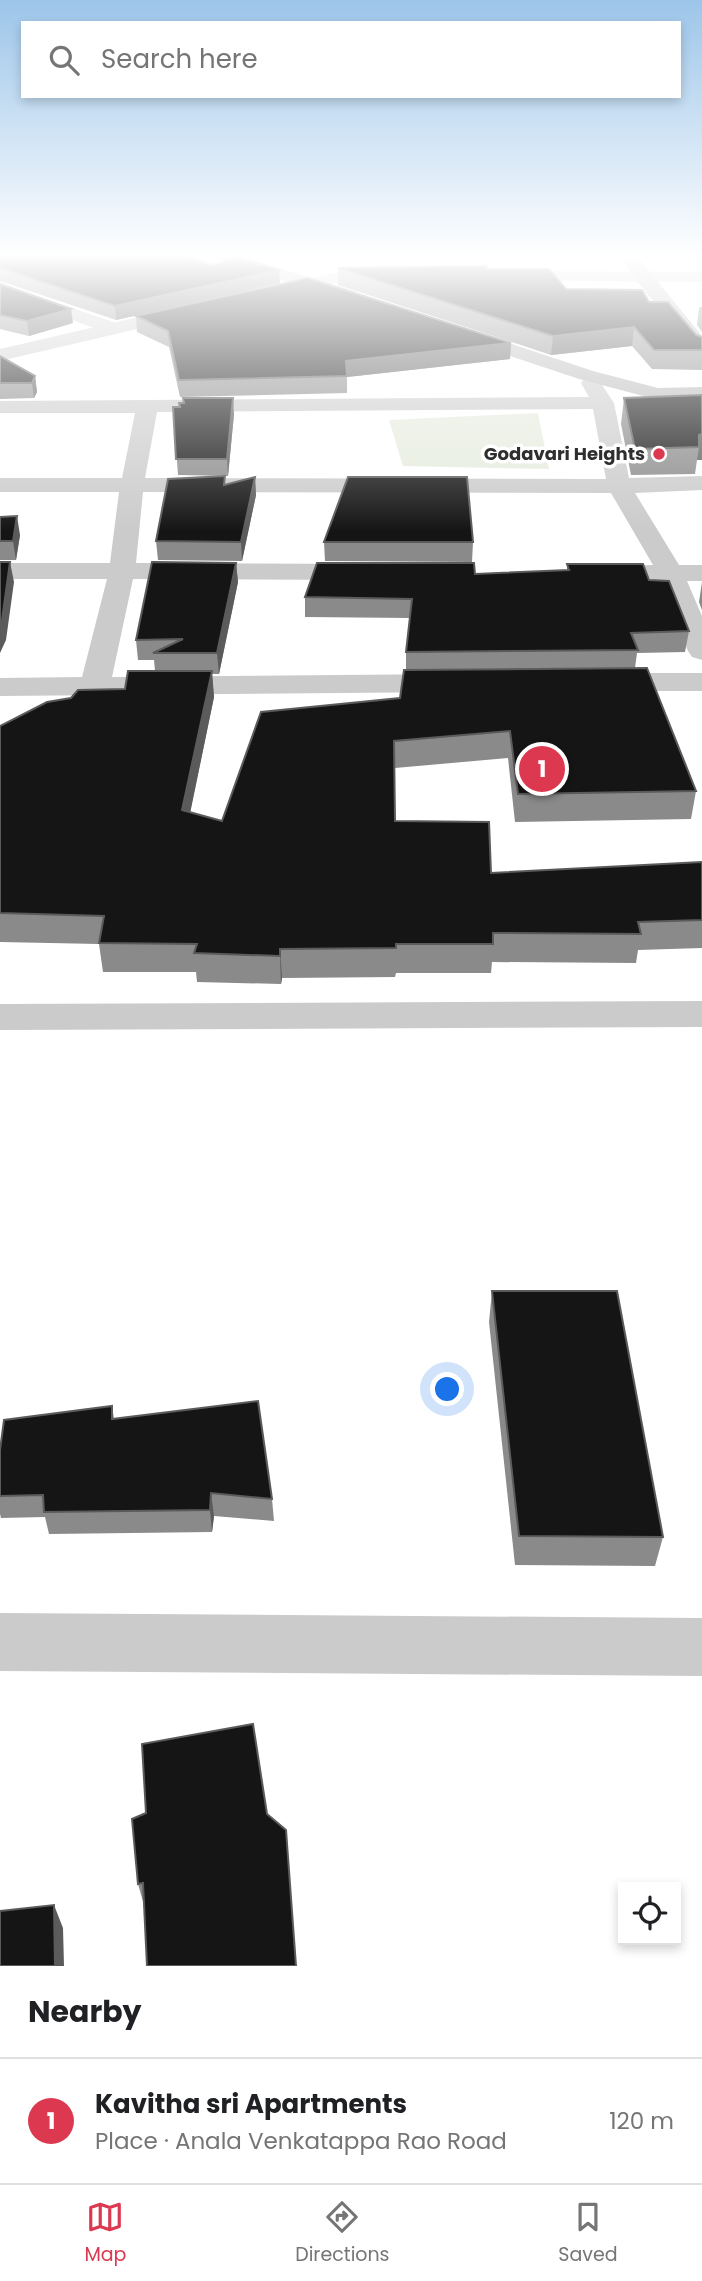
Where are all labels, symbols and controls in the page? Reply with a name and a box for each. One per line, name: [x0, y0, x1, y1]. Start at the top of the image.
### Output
search box: [21, 21, 681, 98]
icon: search: [45, 41, 83, 79]
text: Search here: [101, 41, 258, 77]
place label: Godavari Heights: [484, 441, 645, 466]
marker: Godavari Heights: [651, 446, 667, 462]
pin: 1: [519, 743, 565, 795]
your location: [430, 1372, 464, 1406]
map controls: [618, 1882, 681, 1945]
button: locate: [618, 1882, 681, 1945]
text: Nearby: [28, 1990, 142, 2033]
text: Kavitha sri Apartments: [95, 2086, 407, 2122]
text: 1: [47, 2105, 55, 2137]
text: 120 m: [609, 2105, 674, 2137]
text: Place · Anala Venkatappa Rao Road: [95, 2125, 507, 2157]
tab: Map: [84, 2198, 126, 2269]
tab: Directions: [295, 2198, 390, 2269]
tab: Saved: [558, 2198, 618, 2269]

